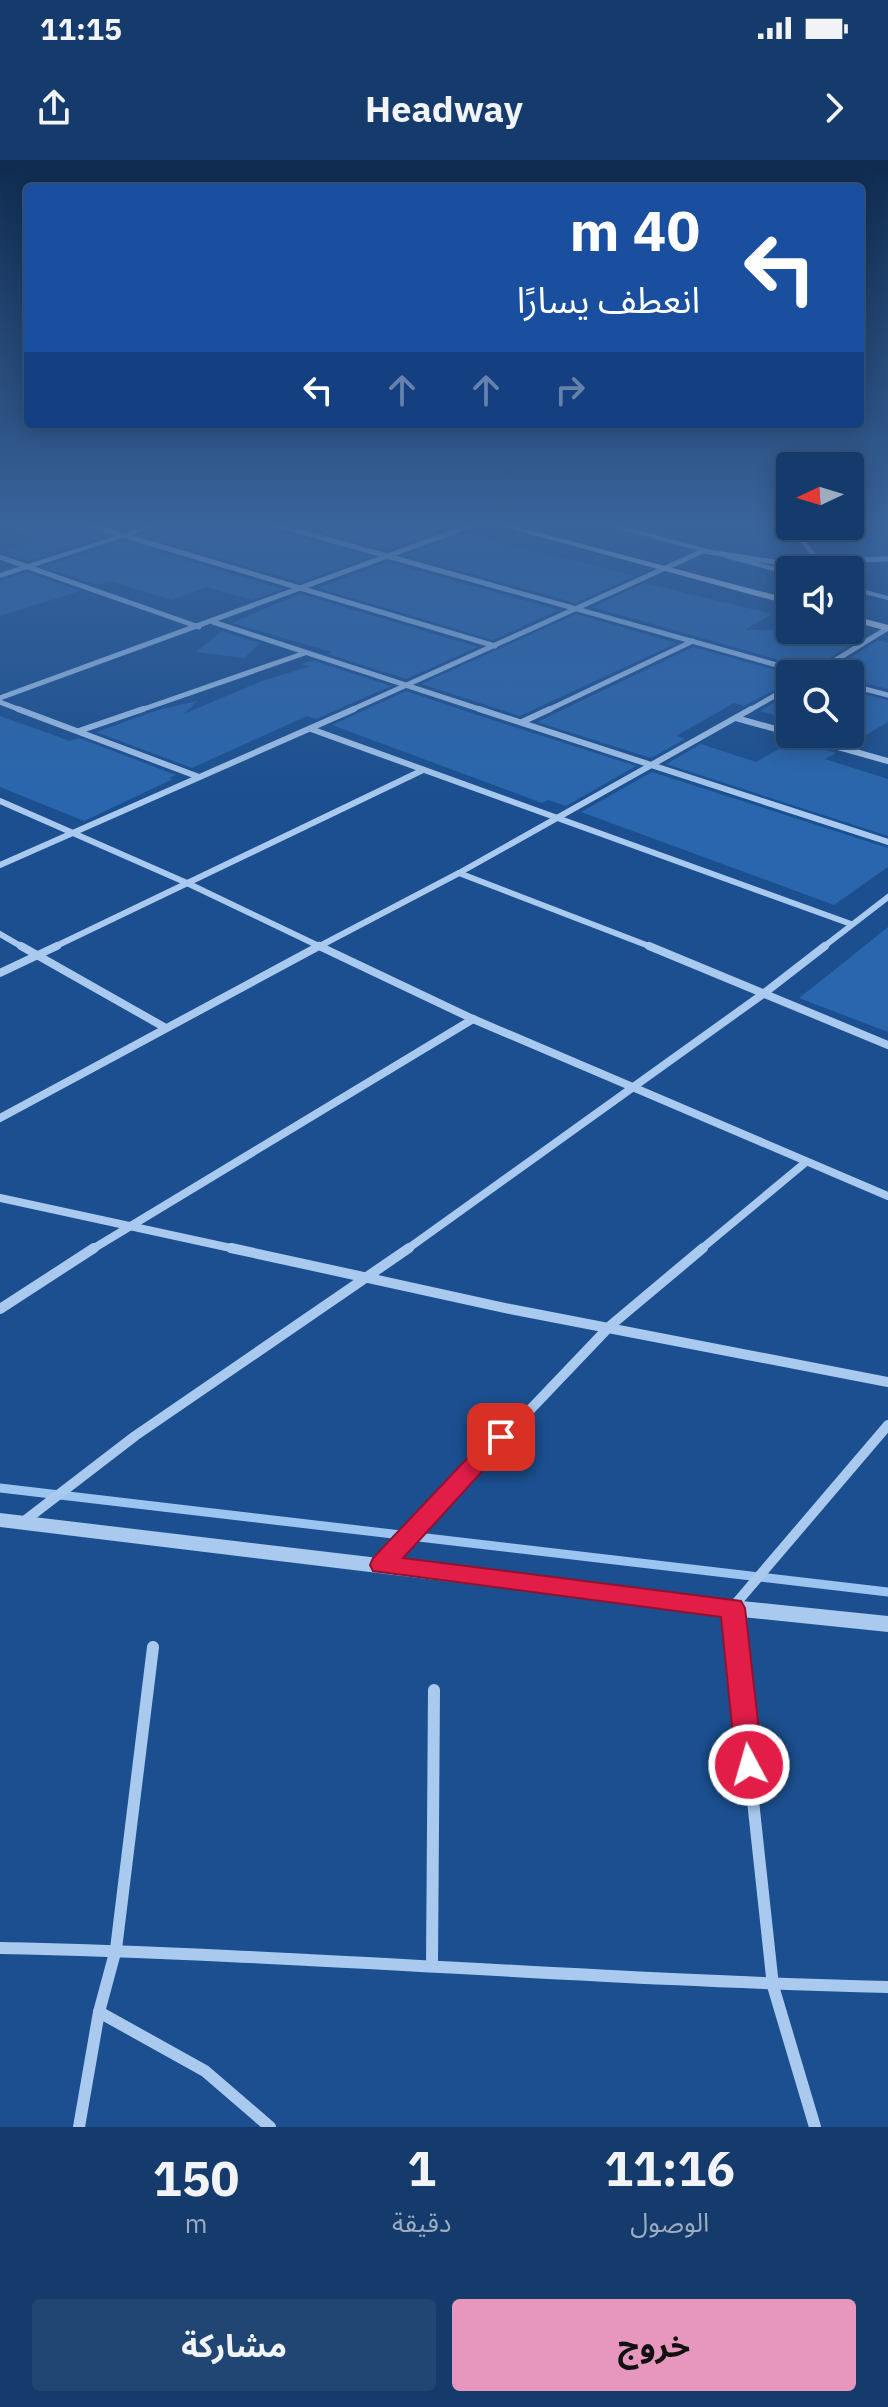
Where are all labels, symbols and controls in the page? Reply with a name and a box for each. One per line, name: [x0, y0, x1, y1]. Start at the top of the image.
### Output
text: 11:15: [40, 9, 122, 48]
text: Headway: [365, 85, 523, 132]
icon: share: [32, 86, 76, 130]
icon: forward: [812, 86, 856, 130]
text: 40 m: [570, 194, 700, 266]
icon: left: [728, 216, 832, 320]
text: انعطف يسارًا: [517, 276, 700, 323]
icon: left: [296, 368, 340, 412]
icon: ahead: [380, 368, 424, 412]
icon: ahead: [464, 368, 508, 412]
icon: right: [548, 368, 592, 412]
north arrow: [776, 452, 864, 540]
map controls: [776, 452, 864, 748]
button: sound: [776, 556, 864, 644]
button: search: [776, 660, 864, 748]
pin: [467, 1403, 535, 1471]
icon: arrive: [479, 1415, 523, 1459]
position arrow: [707, 1723, 791, 1807]
text: 1: [407, 2137, 436, 2199]
text: 11:16: [604, 2137, 735, 2199]
text: 150: [153, 2147, 239, 2209]
text: دقيقة: [392, 2205, 451, 2239]
text: الوصول: [630, 2205, 709, 2239]
text: m: [185, 2206, 207, 2240]
button: مشاركة: [32, 2299, 436, 2391]
button: خروج: [452, 2299, 856, 2391]

